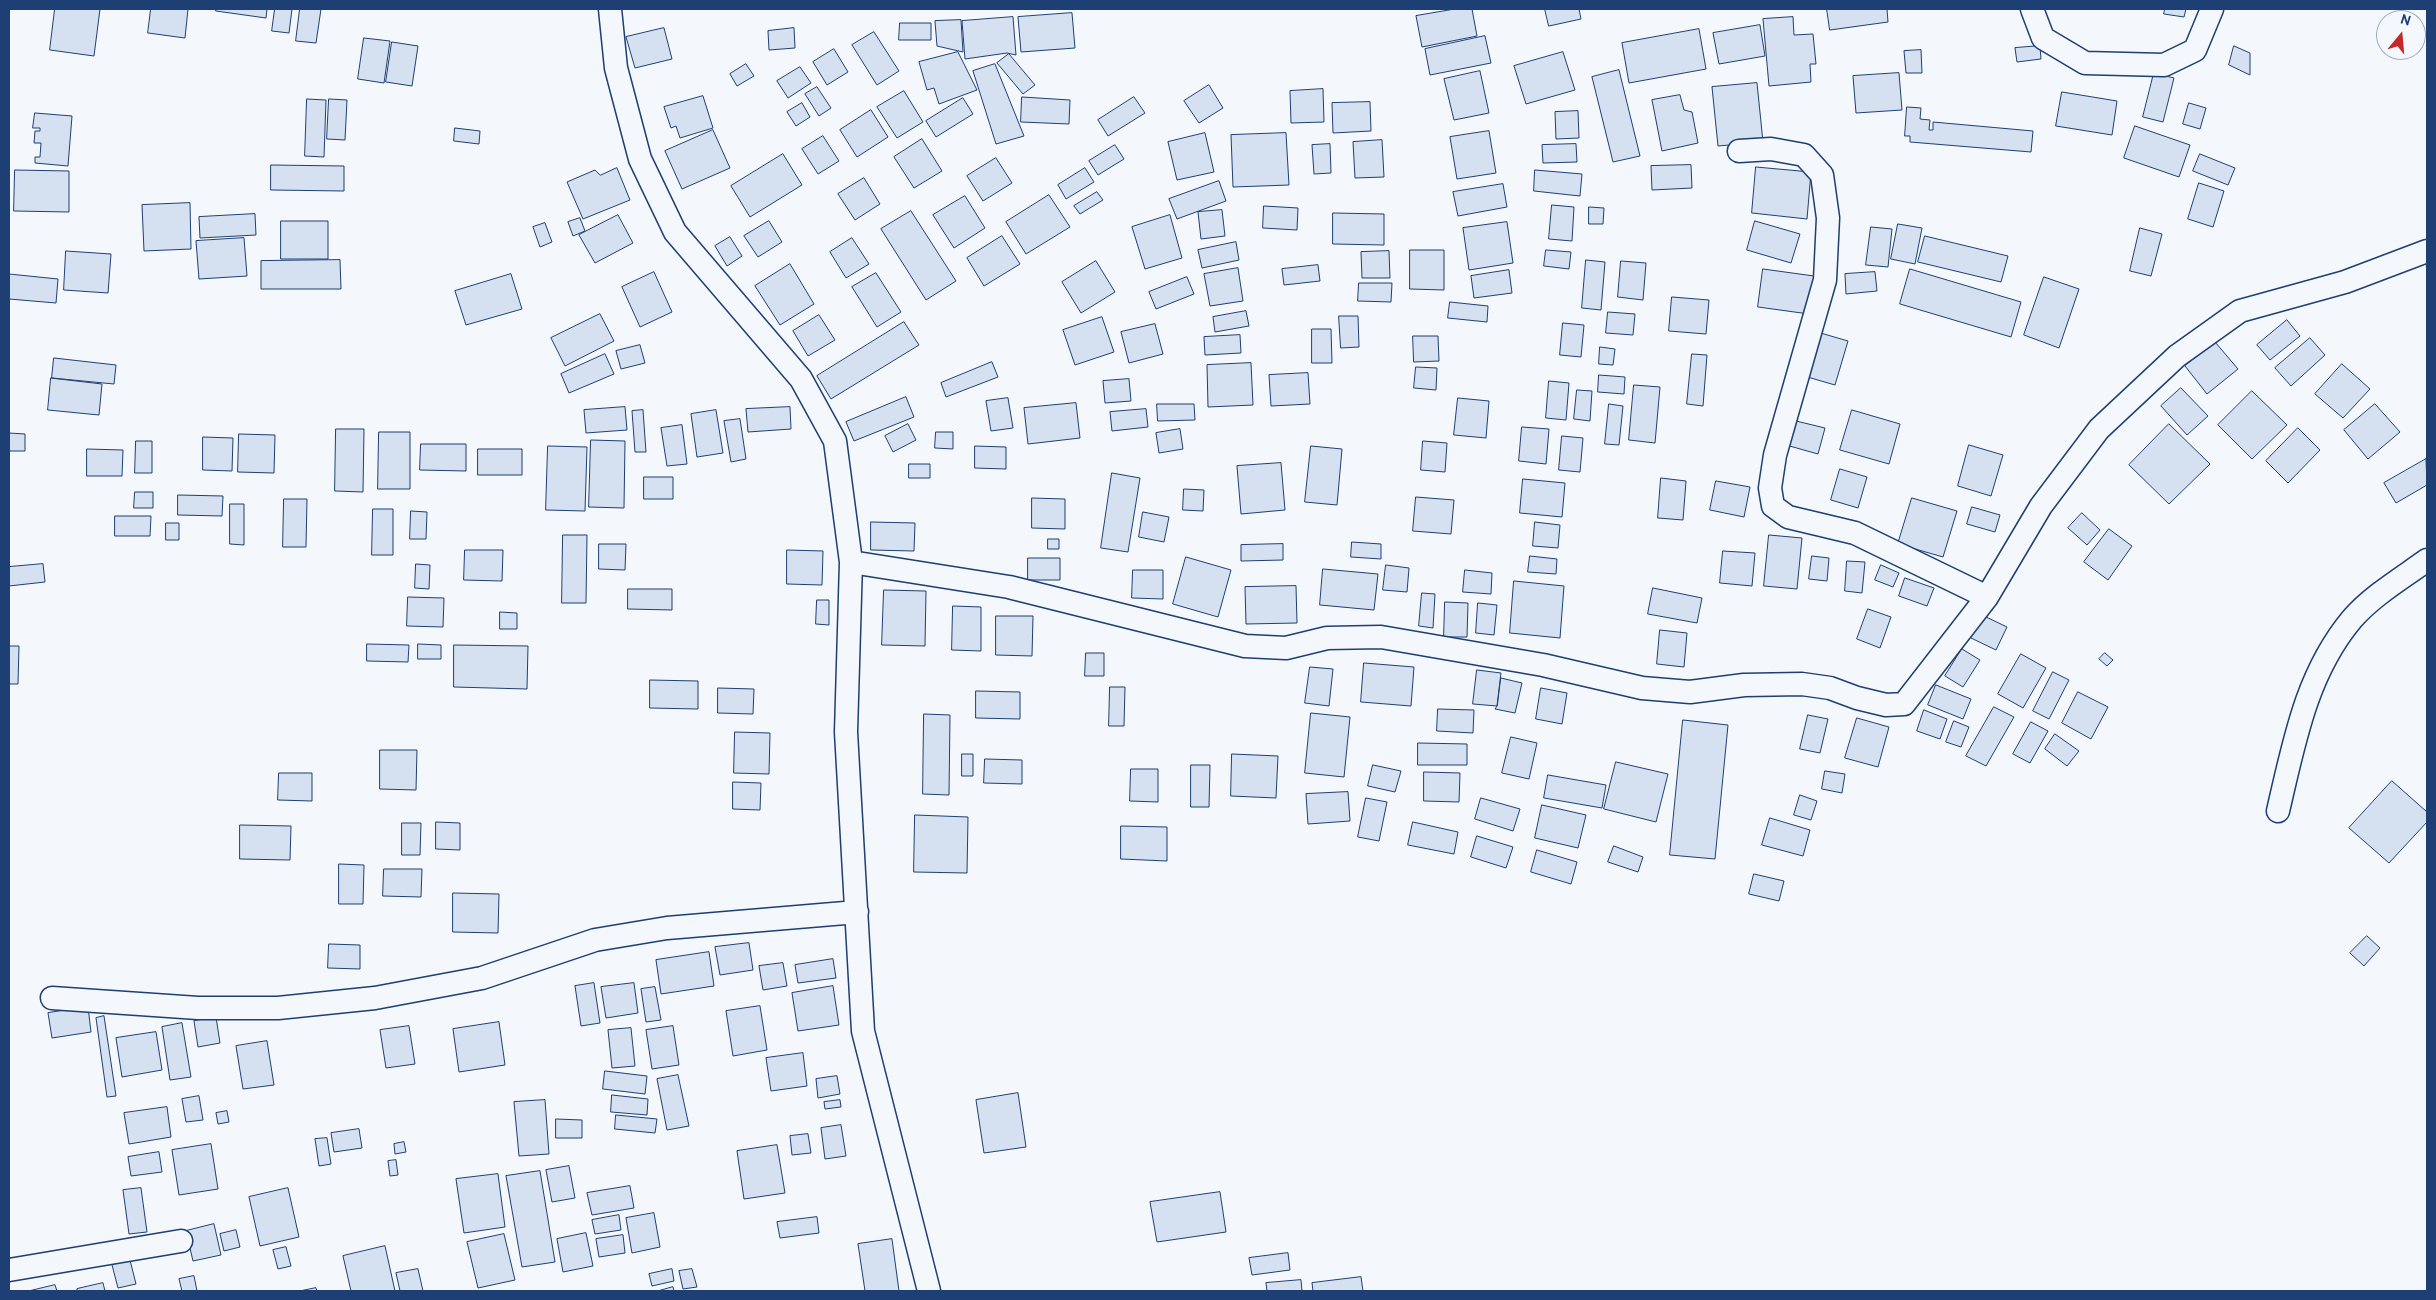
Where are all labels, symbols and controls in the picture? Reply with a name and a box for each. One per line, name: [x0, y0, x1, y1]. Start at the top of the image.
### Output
north arrow: [2376, 10, 2426, 60]
text: N: [2398, 12, 2413, 31]

